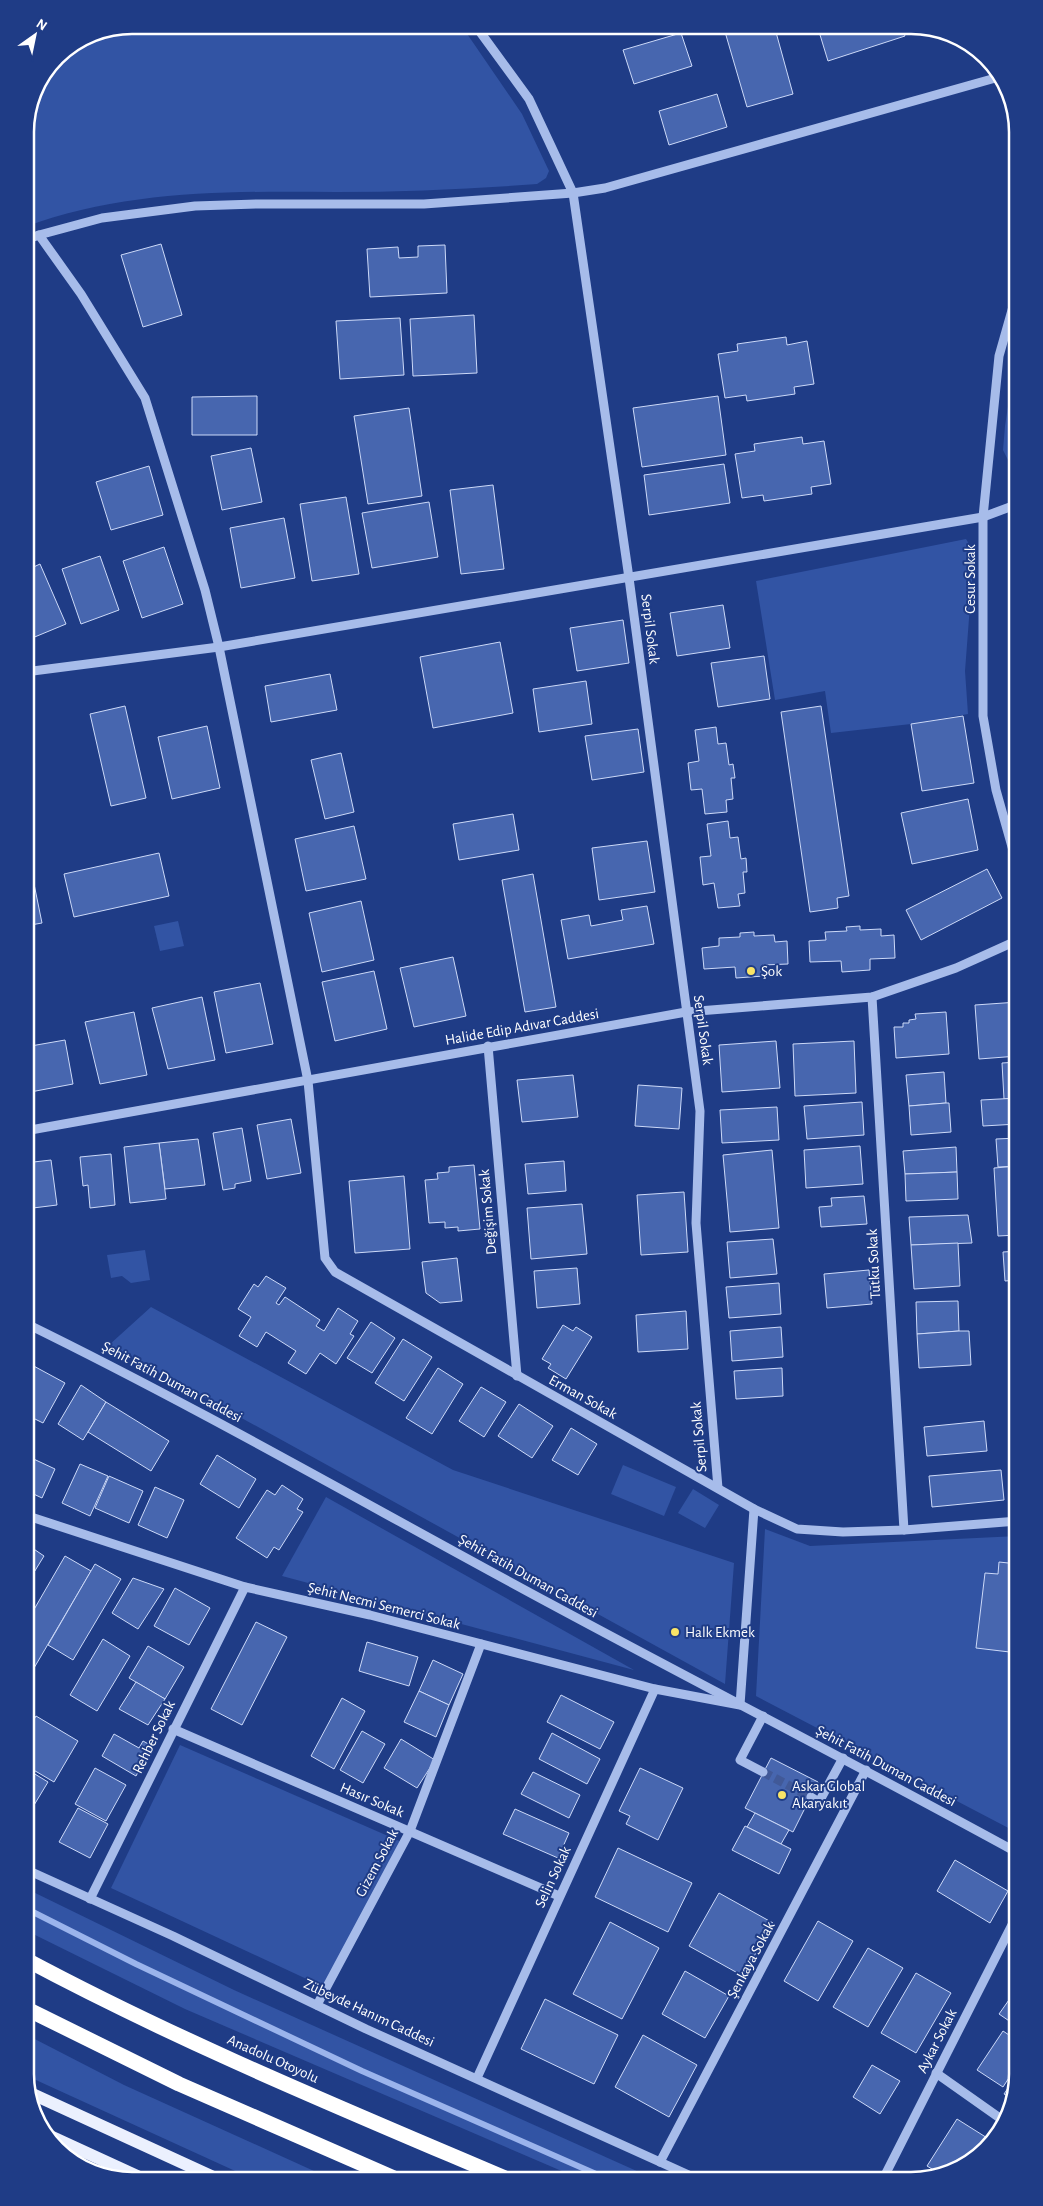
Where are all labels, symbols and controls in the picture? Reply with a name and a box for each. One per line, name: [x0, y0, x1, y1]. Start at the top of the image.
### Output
north arrow: [10, 10, 60, 60]
text: N: [34, 16, 49, 33]
street label: Cesur Sokak: [963, 544, 978, 614]
street label: Serpil Sokak: [638, 593, 662, 665]
place label: Şok: [761, 964, 782, 979]
marker: Şok: [745, 965, 757, 977]
street label: Serpil Sokak: [691, 994, 715, 1066]
street label: Halide Edip Adıvar Caddesi: [444, 1006, 600, 1048]
street label: Değişim Sokak: [477, 1169, 499, 1255]
street label: Tutku Sokak: [865, 1228, 883, 1299]
street label: Şehit Fatih Duman Caddesi: [99, 1339, 245, 1425]
street label: Erman Sokak: [546, 1372, 620, 1422]
street label: Serpil Sokak: [688, 1401, 710, 1473]
street label: Şehit Fatih Duman Caddesi: [456, 1531, 600, 1621]
street label: Şehit Necmi Semerci Sokak: [306, 1580, 462, 1632]
place label: Halk Ekmek: [685, 1625, 755, 1640]
marker: Halk Ekmek: [669, 1626, 681, 1638]
street label: Rehber Sokak: [130, 1698, 178, 1776]
street label: Şehit Fatih Duman Caddesi: [813, 1723, 959, 1809]
place label: Askar Global Akaryakıt: [792, 1779, 865, 1811]
street label: Hasır Sokak: [338, 1780, 406, 1820]
marker: Askar Global Akaryakıt: [776, 1789, 788, 1801]
street label: Gizem Sokak: [353, 1826, 401, 1899]
street label: Selin Sokak: [532, 1844, 574, 1910]
street label: Şenkaya Sokak: [724, 1919, 778, 2001]
street label: Zübeyde Hanım Caddesi: [301, 1976, 437, 2050]
street label: Aykar Sokak: [914, 2006, 960, 2076]
street label: Anadolu Otoyolu: [225, 2032, 321, 2086]

